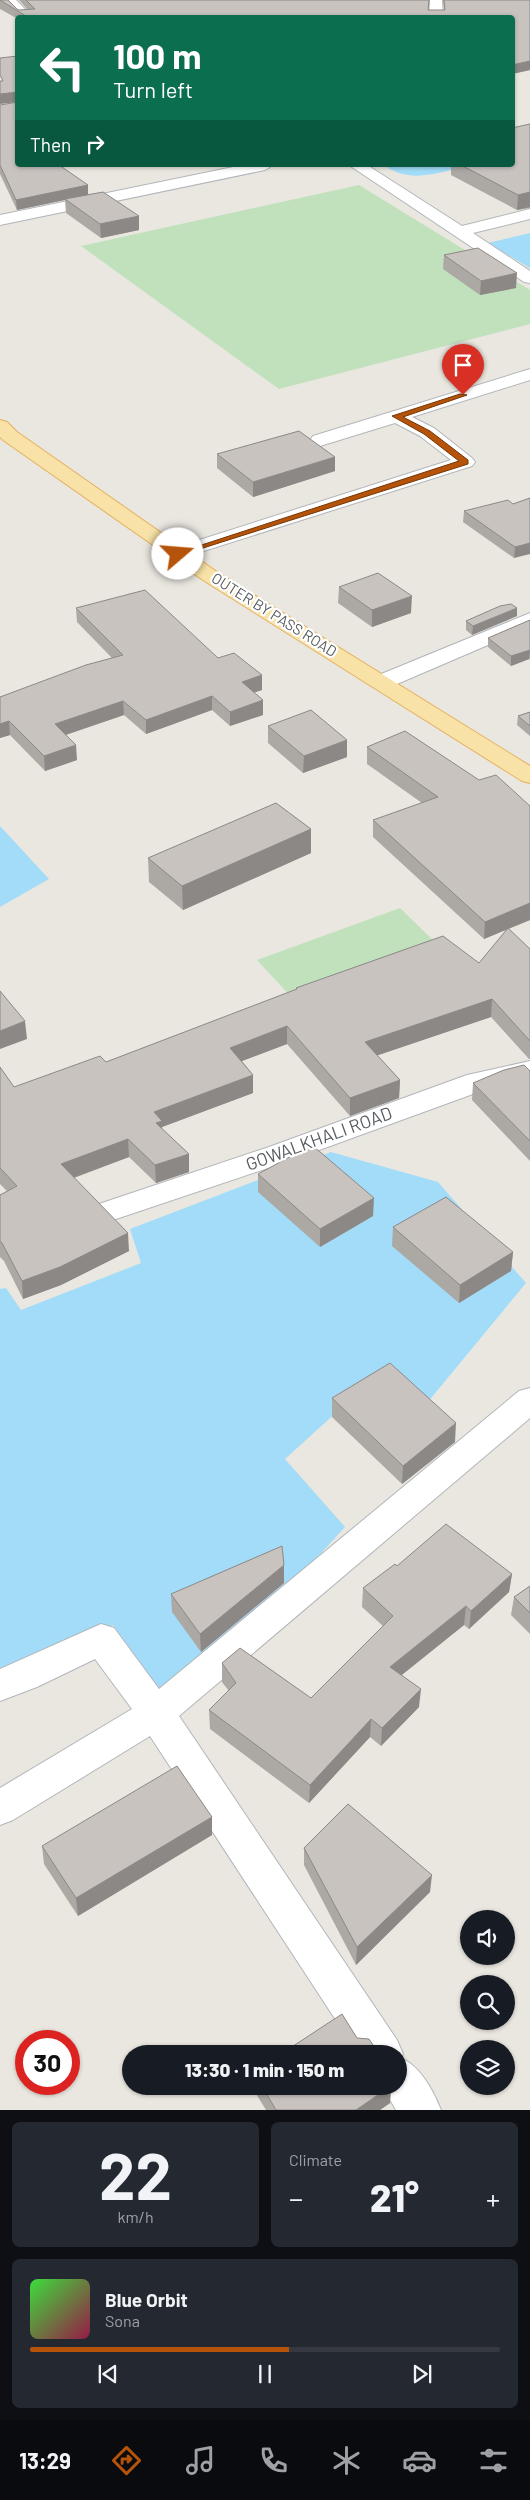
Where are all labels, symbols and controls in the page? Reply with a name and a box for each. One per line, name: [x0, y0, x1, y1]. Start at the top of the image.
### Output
text: 100 m: [113, 34, 202, 76]
icon: left: [30, 35, 95, 100]
text: Turn left: [113, 76, 193, 102]
icon: right: [81, 130, 109, 158]
text: Then: [30, 133, 71, 156]
pin: [442, 344, 484, 395]
icon: arrive: [449, 351, 477, 379]
position arrow: [151, 527, 203, 579]
street label: OUTER BY PASS ROAD: [209, 568, 340, 660]
street label: GOWALKHALI ROAD: [243, 1101, 395, 1175]
map controls: [460, 1910, 515, 2095]
button: sound: [460, 1910, 515, 1965]
button: search: [460, 1975, 515, 2030]
speed limit sign: 30: [15, 2030, 80, 2095]
button: layers: [460, 2040, 515, 2095]
text: 13:30 · 1 min · 150 m: [185, 2058, 344, 2081]
text: 22: [99, 2135, 172, 2213]
text: Climate: [289, 2150, 342, 2169]
text: 21°: [370, 2174, 419, 2220]
text: −: [289, 2181, 303, 2215]
text: +: [486, 2181, 500, 2215]
text: km/h: [117, 2207, 154, 2226]
text: Blue Orbit: [105, 2288, 188, 2311]
text: Sona: [105, 2311, 140, 2330]
icon: previous: [94, 2360, 122, 2388]
icon: pause: [251, 2360, 279, 2388]
icon: next: [408, 2360, 436, 2388]
icon: directions: [109, 2443, 144, 2478]
icon: music: [183, 2443, 218, 2478]
icon: phone: [256, 2443, 291, 2478]
icon: climate: [329, 2443, 364, 2478]
icon: car: [402, 2443, 437, 2478]
icon: filters: [476, 2443, 511, 2478]
text: 13:29: [19, 2447, 71, 2473]

